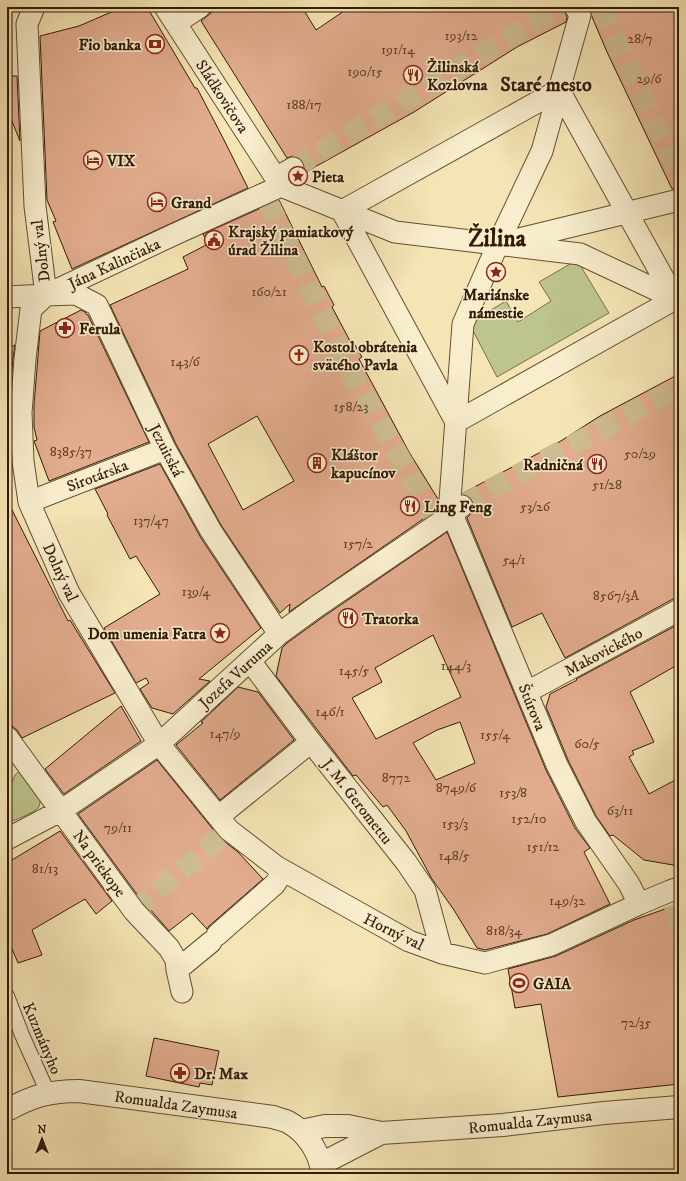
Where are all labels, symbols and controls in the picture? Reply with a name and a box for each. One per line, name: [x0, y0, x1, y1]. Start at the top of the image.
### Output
house number: 193/12: [444, 27, 478, 45]
house number: 28/7: [627, 30, 653, 48]
bank icon: Fio banka: [144, 33, 166, 55]
place label: Fio banka: [78, 35, 142, 55]
house number: 191/14: [381, 41, 416, 59]
street label: Sládkovičova: [191, 56, 253, 137]
place label: Žilinská Kozlovna: [427, 57, 489, 95]
house number: 190/15: [347, 63, 383, 81]
restaurant icon: Žilinská Kozlovna: [402, 64, 424, 86]
house number: 29/6: [637, 70, 662, 88]
district label: Staré mesto: [500, 73, 592, 98]
house number: 188/17: [286, 96, 322, 114]
hotel icon: VIX: [82, 149, 104, 171]
place label: VIX: [106, 151, 136, 171]
place icon: Pieta: [287, 165, 309, 187]
place label: Pieta: [312, 167, 345, 187]
hotel icon: Grand: [146, 191, 168, 213]
place label: Grand: [171, 193, 212, 213]
street label: Dolný val: [27, 219, 55, 283]
place label: Krajský pamiatkový úrad Žilina: [228, 222, 354, 260]
district label: Žilina: [468, 223, 527, 254]
public building icon: Krajský pamiatkový úrad Žilina: [203, 229, 225, 251]
street label: Jána Kalinčiaka: [63, 234, 164, 295]
place icon: Mariánske námestie: [485, 261, 507, 283]
house number: 160/21: [251, 283, 287, 301]
place label: Mariánske námestie: [463, 285, 530, 323]
pharmacy icon: Ferula: [54, 317, 76, 339]
place label: Ferula: [79, 319, 122, 339]
place label: Kostol obrátenia svätého Pavla: [313, 337, 418, 375]
church icon: Kostol obrátenia svätého Pavla: [288, 344, 310, 366]
house number: 143/6: [170, 353, 200, 371]
house number: 158/23: [334, 398, 368, 416]
street label: Jezuitská: [143, 419, 188, 480]
house number: 8385/37: [50, 443, 92, 461]
place label: Kláštor kapucínov: [330, 445, 397, 483]
house number: 50/29: [624, 445, 656, 463]
building icon: Kláštor kapucínov: [306, 452, 328, 474]
restaurant icon: Radničná: [586, 453, 608, 475]
street label: Sirotárska: [64, 455, 131, 497]
place label: Radničná: [523, 455, 584, 475]
house number: 51/28: [592, 476, 622, 494]
restaurant icon: Ling Feng: [399, 495, 421, 517]
place label: Ling Feng: [424, 497, 493, 517]
house number: 53/26: [520, 498, 551, 516]
house number: 137/47: [133, 512, 169, 530]
house number: 157/2: [343, 535, 373, 553]
street label: Dolný val: [38, 540, 82, 605]
house number: 54/1: [502, 551, 526, 569]
house number: 139/4: [182, 583, 211, 601]
house number: 8567/3A: [593, 587, 640, 605]
restaurant icon: Tratorka: [337, 607, 359, 629]
place label: Tratorka: [361, 609, 420, 629]
place icon: Dom umenia Fatra: [209, 622, 231, 644]
street label: Makovického: [561, 623, 646, 681]
place label: Dom umenia Fatra: [88, 624, 207, 644]
street label: Jozefa Vuruma: [193, 636, 277, 714]
house number: 144/3: [441, 657, 471, 675]
house number: 145/5: [339, 662, 369, 680]
street label: Štúrova: [514, 681, 551, 734]
house number: 146/1: [315, 703, 345, 721]
house number: 147/9: [210, 725, 240, 743]
house number: 155/4: [480, 726, 511, 744]
house number: 60/5: [574, 735, 600, 753]
street label: J. M. Geromettu: [316, 753, 397, 849]
house number: 8772: [382, 769, 410, 787]
house number: 8749/6: [436, 779, 477, 797]
house number: 153/8: [499, 784, 527, 802]
house number: 63/11: [607, 802, 633, 820]
house number: 152/10: [511, 810, 547, 828]
house number: 153/3: [442, 815, 468, 833]
house number: 79/11: [104, 819, 132, 837]
street label: Na priekope: [68, 826, 130, 901]
house number: 151/12: [527, 838, 560, 856]
house number: 148/5: [439, 847, 470, 865]
house number: 81/13: [32, 860, 58, 878]
house number: 149/32: [549, 892, 585, 910]
street label: Horný val: [360, 909, 427, 955]
house number: 818/34: [486, 922, 523, 940]
sports icon: GAIA: [508, 972, 530, 994]
place label: GAIA: [533, 974, 572, 994]
street label: Kuzmányho: [18, 999, 66, 1078]
house number: 72/35: [621, 1014, 651, 1032]
pharmacy icon: Dr. Max: [169, 1062, 191, 1084]
place label: Dr. Max: [194, 1064, 248, 1084]
street label: Romualda Zaymusa: [113, 1086, 239, 1124]
street label: Romualda Zaymusa: [467, 1106, 593, 1138]
north arrow: [22, 1119, 62, 1159]
text: N: [37, 1123, 47, 1137]

